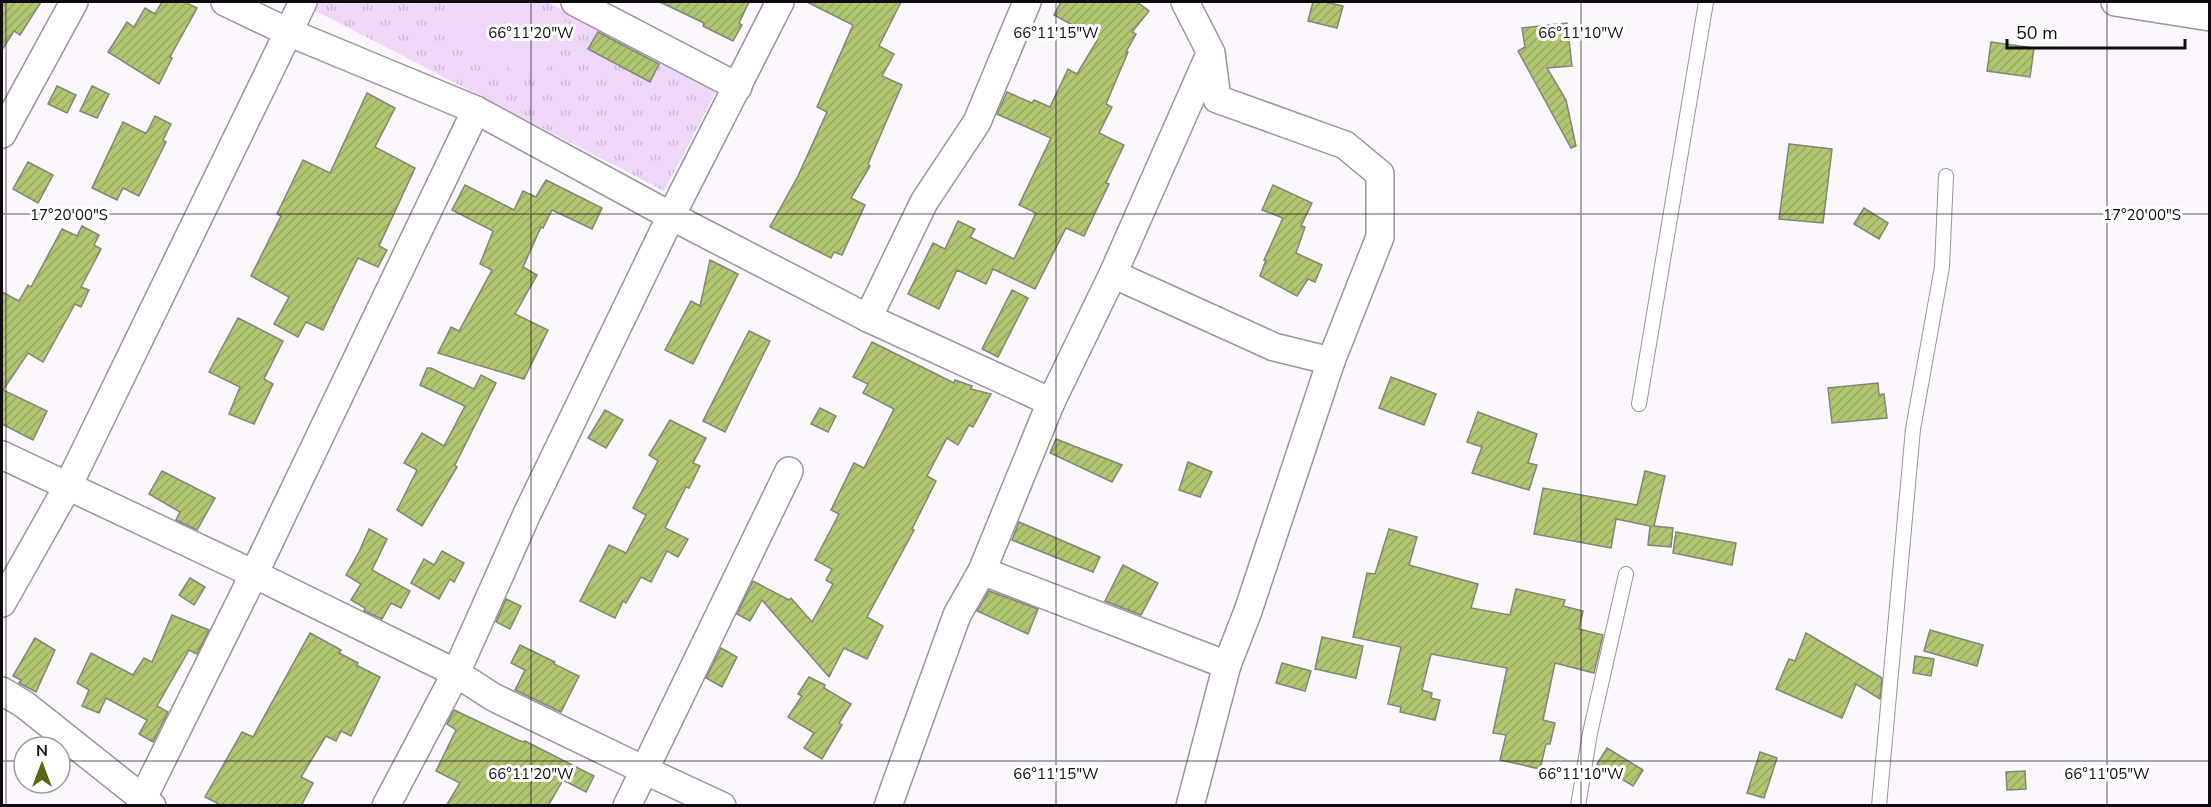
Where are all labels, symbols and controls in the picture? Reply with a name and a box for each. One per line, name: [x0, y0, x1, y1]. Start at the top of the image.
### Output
scale bar: [2007, 12, 2186, 50]
text: 50 m: [2016, 21, 2058, 45]
text: 66°11'20"W: [488, 23, 574, 43]
text: 66°11'15"W: [1013, 23, 1099, 43]
text: 66°11'10"W: [1538, 23, 1624, 43]
text: 17°20'00"S: [30, 205, 108, 225]
text: 17°20'00"S: [2103, 205, 2181, 225]
north arrow: [12, 735, 72, 795]
text: N: [36, 740, 48, 762]
text: 66°11'20"W: [488, 764, 574, 784]
text: 66°11'15"W: [1013, 764, 1099, 784]
text: 66°11'10"W: [1538, 764, 1624, 784]
text: 66°11'05"W: [2064, 764, 2150, 784]

